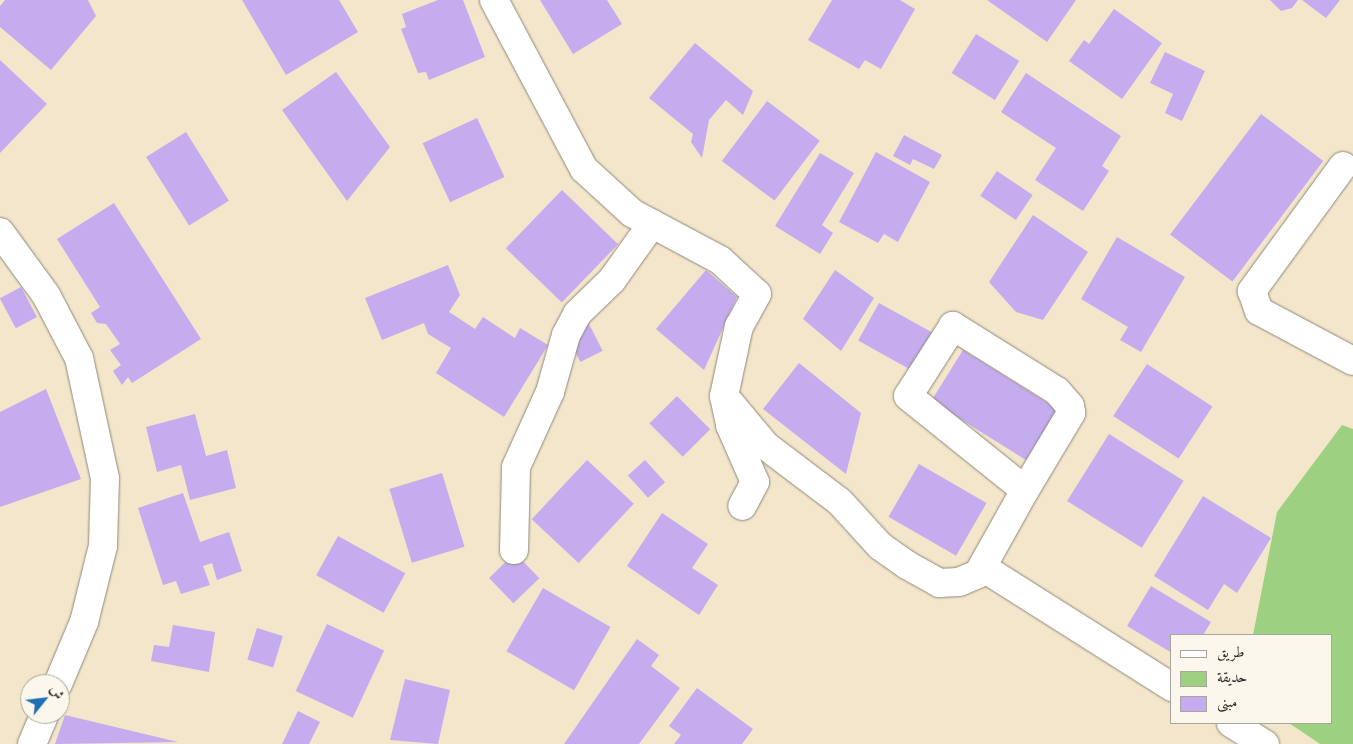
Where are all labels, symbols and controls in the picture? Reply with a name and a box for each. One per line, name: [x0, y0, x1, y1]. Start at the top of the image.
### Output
legend: [1170, 634, 1333, 724]
text: طريق: [1217, 641, 1244, 662]
text: حديقة: [1217, 666, 1247, 687]
north arrow: [20, 674, 70, 724]
text: ش: [45, 681, 69, 703]
text: مبنى: [1217, 691, 1237, 712]

